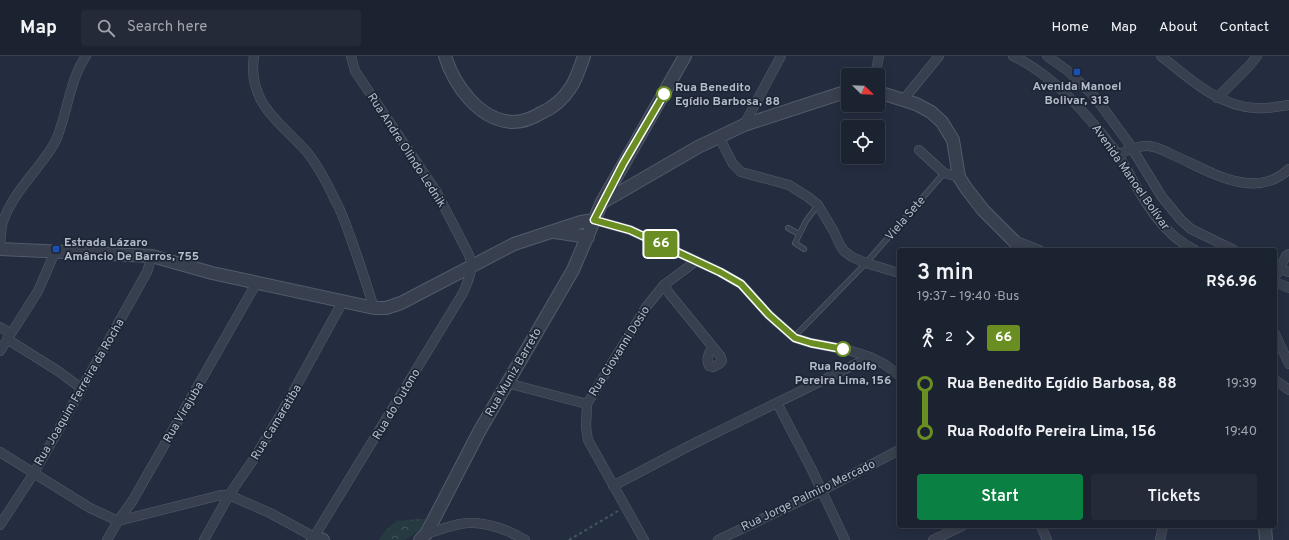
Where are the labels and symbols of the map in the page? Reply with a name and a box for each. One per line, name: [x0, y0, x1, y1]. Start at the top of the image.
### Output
marker: Avenida Manoel Bolivar, 313: [1072, 67, 1082, 77]
north arrow: [841, 68, 885, 112]
place label: Avenida Manoel Bolivar, 313: [1033, 79, 1122, 109]
place label: Rua Benedito Egídio Barbosa, 88: [675, 80, 780, 110]
marker: Rua Benedito Egídio Barbosa, 88: [656, 86, 672, 102]
street label: Rua Andre Olindo Lednik: [363, 90, 449, 211]
street label: Avenida Manoel Bolívar: [1088, 121, 1173, 234]
street label: Viela Sete: [882, 193, 929, 244]
line badge: 66: [643, 231, 679, 257]
place label: Estrada Lázaro Amâncio De Barros, 755: [64, 235, 199, 265]
marker: Estrada Lázaro Amâncio De Barros, 755: [51, 244, 61, 254]
street label: Rua Giovanni Dosio: [586, 303, 654, 400]
street label: Rua Joaquim Ferreira da Rocha: [31, 316, 129, 469]
street label: Rua Muniz Barreto: [482, 325, 546, 420]
marker: Rua Rodolfo Pereira Lima, 156: [835, 341, 851, 357]
place label: Rua Rodolfo Pereira Lima, 156: [795, 359, 891, 389]
street label: Rua do Outono: [369, 366, 425, 443]
street label: Rua Virajuba: [160, 379, 208, 446]
street label: Rua Camaratiba: [248, 382, 306, 463]
street label: Rua Jorge Palmiro Mercado: [739, 456, 879, 535]

